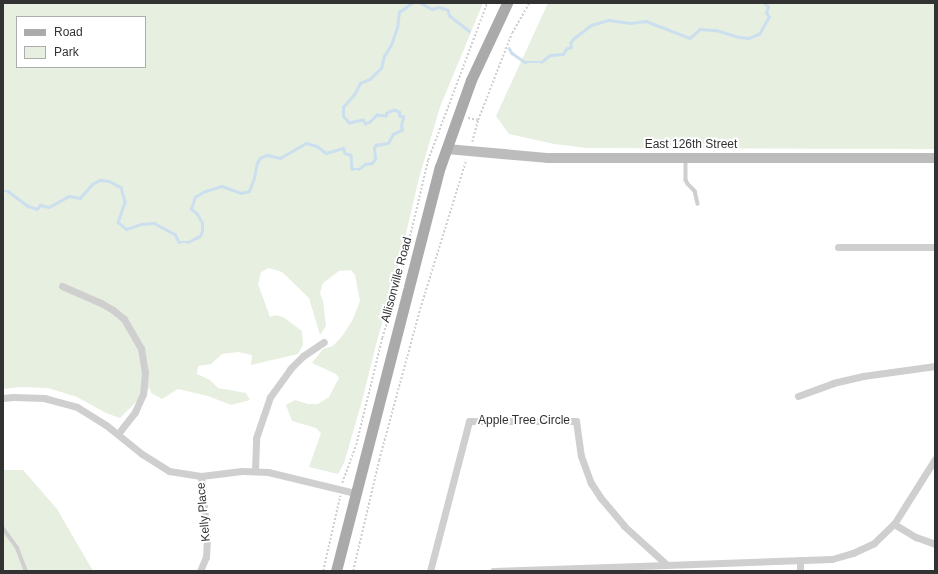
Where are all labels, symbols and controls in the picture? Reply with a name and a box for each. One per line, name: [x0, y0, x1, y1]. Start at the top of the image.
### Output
legend: [16, 16, 146, 68]
text: Road: [54, 25, 83, 39]
text: Park: [54, 45, 79, 59]
street label: East 126th Street: [645, 138, 737, 152]
street label: Allisonville Road: [379, 236, 415, 324]
street label: Apple Tree Circle: [478, 414, 570, 428]
street label: Kelly Place: [194, 482, 214, 542]

